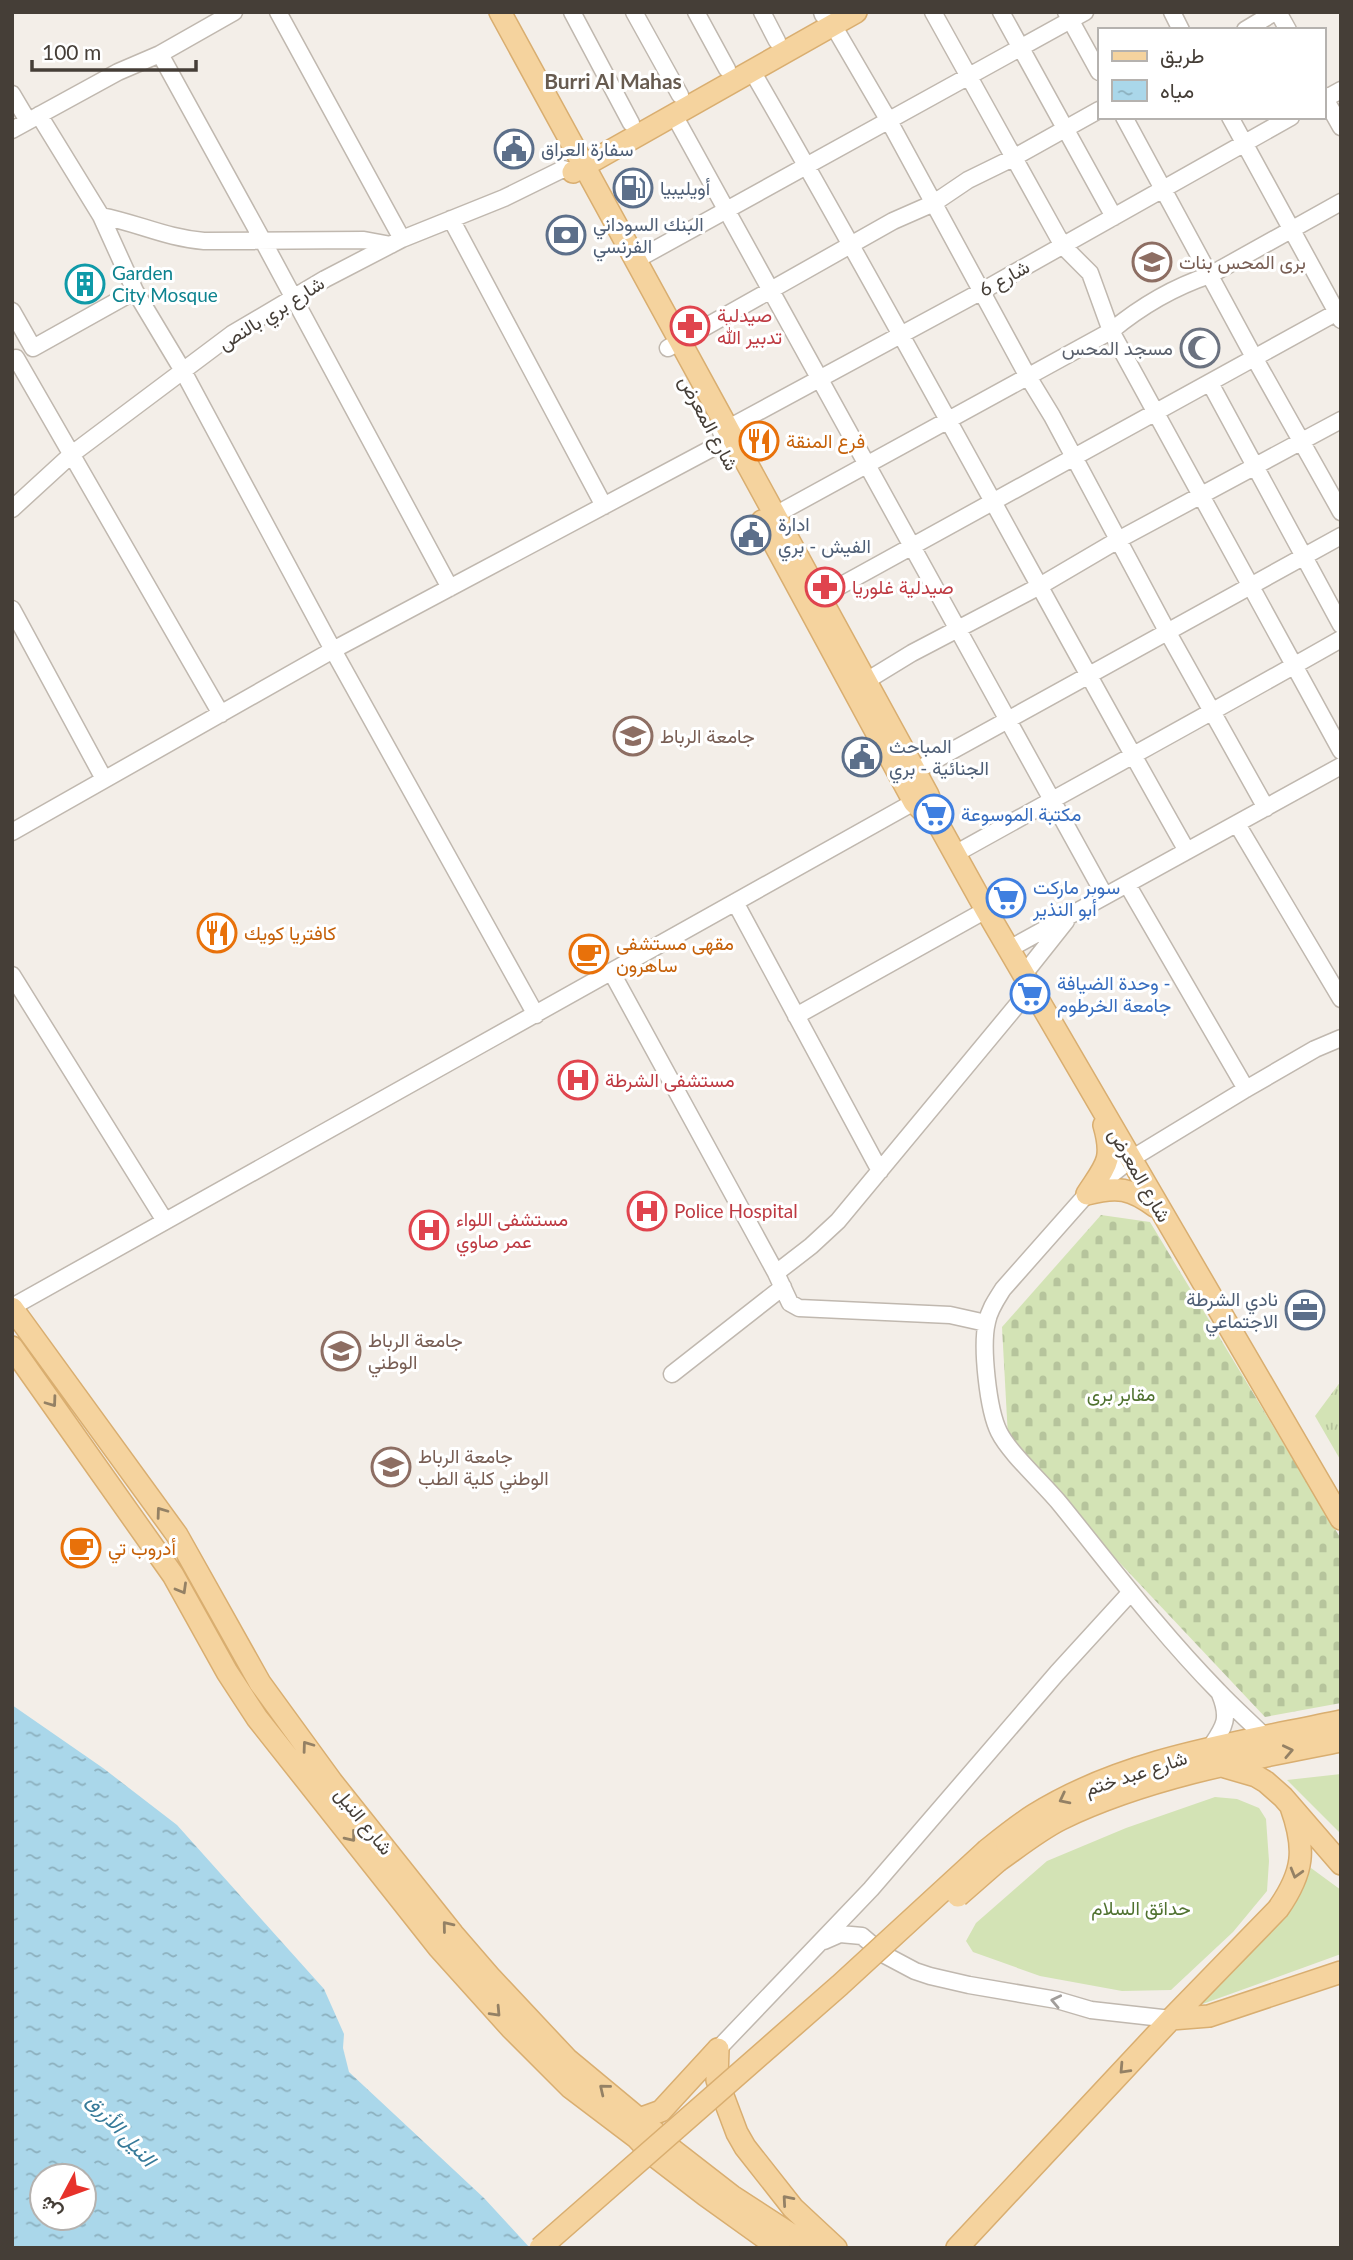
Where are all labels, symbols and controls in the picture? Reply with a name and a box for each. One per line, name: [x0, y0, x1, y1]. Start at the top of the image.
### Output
scale bar: [32, 28, 196, 72]
legend: [1098, 28, 1325, 119]
text: 100 m: [42, 39, 101, 64]
text: طريق: [1160, 42, 1205, 69]
district label: Burri Al Mahas: [544, 68, 682, 93]
text: مياه: [1160, 77, 1194, 103]
public building icon: سفارة العراق: [493, 128, 535, 170]
place label: سفارة العراق: [541, 137, 634, 161]
fuel station icon: أويليبيا: [612, 167, 654, 209]
place label: أويليبيا: [660, 176, 710, 200]
place label: البنك السوداني الفرنسي: [593, 212, 704, 262]
bank icon: البنك السوداني الفرنسي: [545, 214, 587, 256]
school or university icon: برى المحس بنات: [1131, 241, 1173, 283]
place label: برى المحس بنات: [1179, 250, 1306, 274]
street label: شارع 6: [975, 254, 1034, 302]
place label: Garden City Mosque: [112, 261, 218, 306]
building icon: Garden City Mosque: [64, 263, 106, 305]
street label: شارع بري بالنص: [213, 271, 331, 359]
place label: صيدلية تدبير الله: [717, 303, 782, 349]
pharmacy icon: صيدلية تدبير الله: [669, 305, 711, 347]
mosque icon: مسجد المحس: [1179, 327, 1221, 369]
place label: مسجد المحس: [1062, 336, 1173, 360]
street label: شارع المعرض: [673, 371, 744, 475]
restaurant icon: فرع المنقة: [738, 420, 780, 462]
place label: فرع المنقة: [786, 429, 865, 454]
place label: ادارة الفيش - بري: [778, 512, 871, 562]
public building icon: ادارة الفيش - بري: [730, 514, 772, 556]
pharmacy icon: صيدلية غلوريا: [804, 566, 846, 608]
place label: صيدلية غلوريا: [852, 575, 954, 599]
school or university icon: جامعة الرباط: [612, 715, 654, 757]
place label: جامعة الرباط: [660, 724, 755, 748]
place label: المباحث الجنائية - بري: [889, 734, 989, 784]
public building icon: المباحث الجنائية - بري: [841, 736, 883, 778]
supermarket icon: مكتبة الموسوعة: [913, 793, 955, 835]
place label: مكتبة الموسوعة: [961, 802, 1081, 826]
place label: سوبر ماركت أبو النذير: [1032, 875, 1120, 921]
supermarket icon: سوبر ماركت أبو النذير: [985, 877, 1027, 919]
restaurant icon: كافتريا كويك: [196, 912, 238, 954]
place label: كافتريا كويك: [244, 921, 336, 945]
place label: مقهى مستشفى ساهرون: [616, 931, 734, 977]
cafe icon: مقهى مستشفى ساهرون: [568, 933, 610, 975]
place label: وحدة الضيافة - جامعة الخرطوم: [1057, 971, 1171, 1018]
supermarket icon: وحدة الضيافة - جامعة الخرطوم: [1009, 973, 1051, 1015]
hospital icon: مستشفى الشرطة: [557, 1059, 599, 1101]
place label: مستشفى الشرطة: [605, 1068, 735, 1092]
street label: شارع المعرض: [1103, 1124, 1176, 1227]
hospital icon: Police Hospital: [626, 1190, 668, 1232]
place label: Police Hospital: [674, 1199, 798, 1222]
place label: مستشفى اللواء عمر صاوي: [456, 1207, 568, 1257]
hospital icon: مستشفى اللواء عمر صاوي: [408, 1209, 450, 1251]
place label: نادي الشرطة الاجتماعي: [1186, 1287, 1278, 1337]
office icon: نادي الشرطة الاجتماعي: [1284, 1289, 1326, 1331]
place label: جامعة الرباط الوطني: [368, 1328, 463, 1378]
school or university icon: جامعة الرباط الوطني: [320, 1330, 362, 1372]
park label: مقابر برى: [1087, 1382, 1155, 1406]
one-way arrow: [44, 1395, 56, 1407]
place label: جامعة الرباط الوطني كلية الطب: [418, 1444, 549, 1494]
school or university icon: جامعة الرباط الوطني كلية الطب: [370, 1446, 412, 1488]
one-way arrow: [157, 1507, 169, 1520]
cafe icon: أدروب تي: [60, 1527, 102, 1569]
place label: أدروب تي: [108, 1536, 176, 1564]
one-way arrow: [173, 1582, 186, 1595]
one-way arrow: [302, 1741, 315, 1754]
street label: شارع عبد ختم: [1082, 1745, 1190, 1802]
one-way arrow: [1282, 1745, 1294, 1760]
street label: شارع النيل: [329, 1783, 398, 1860]
one-way arrow: [1059, 1790, 1071, 1804]
one-way arrow: [343, 1829, 355, 1842]
one-way arrow: [1290, 1867, 1305, 1879]
park label: حدائق السلام: [1091, 1896, 1191, 1921]
one-way arrow: [442, 1921, 455, 1933]
one-way arrow: [1050, 1994, 1062, 2009]
one-way arrow: [488, 2004, 501, 2017]
one-way arrow: [1120, 2061, 1133, 2074]
one-way arrow: [599, 2085, 612, 2097]
water label: النيل الأزرق: [81, 2088, 163, 2173]
north arrow: [28, 2162, 98, 2232]
text: ش: [34, 2192, 67, 2225]
one-way arrow: [783, 2196, 795, 2209]

